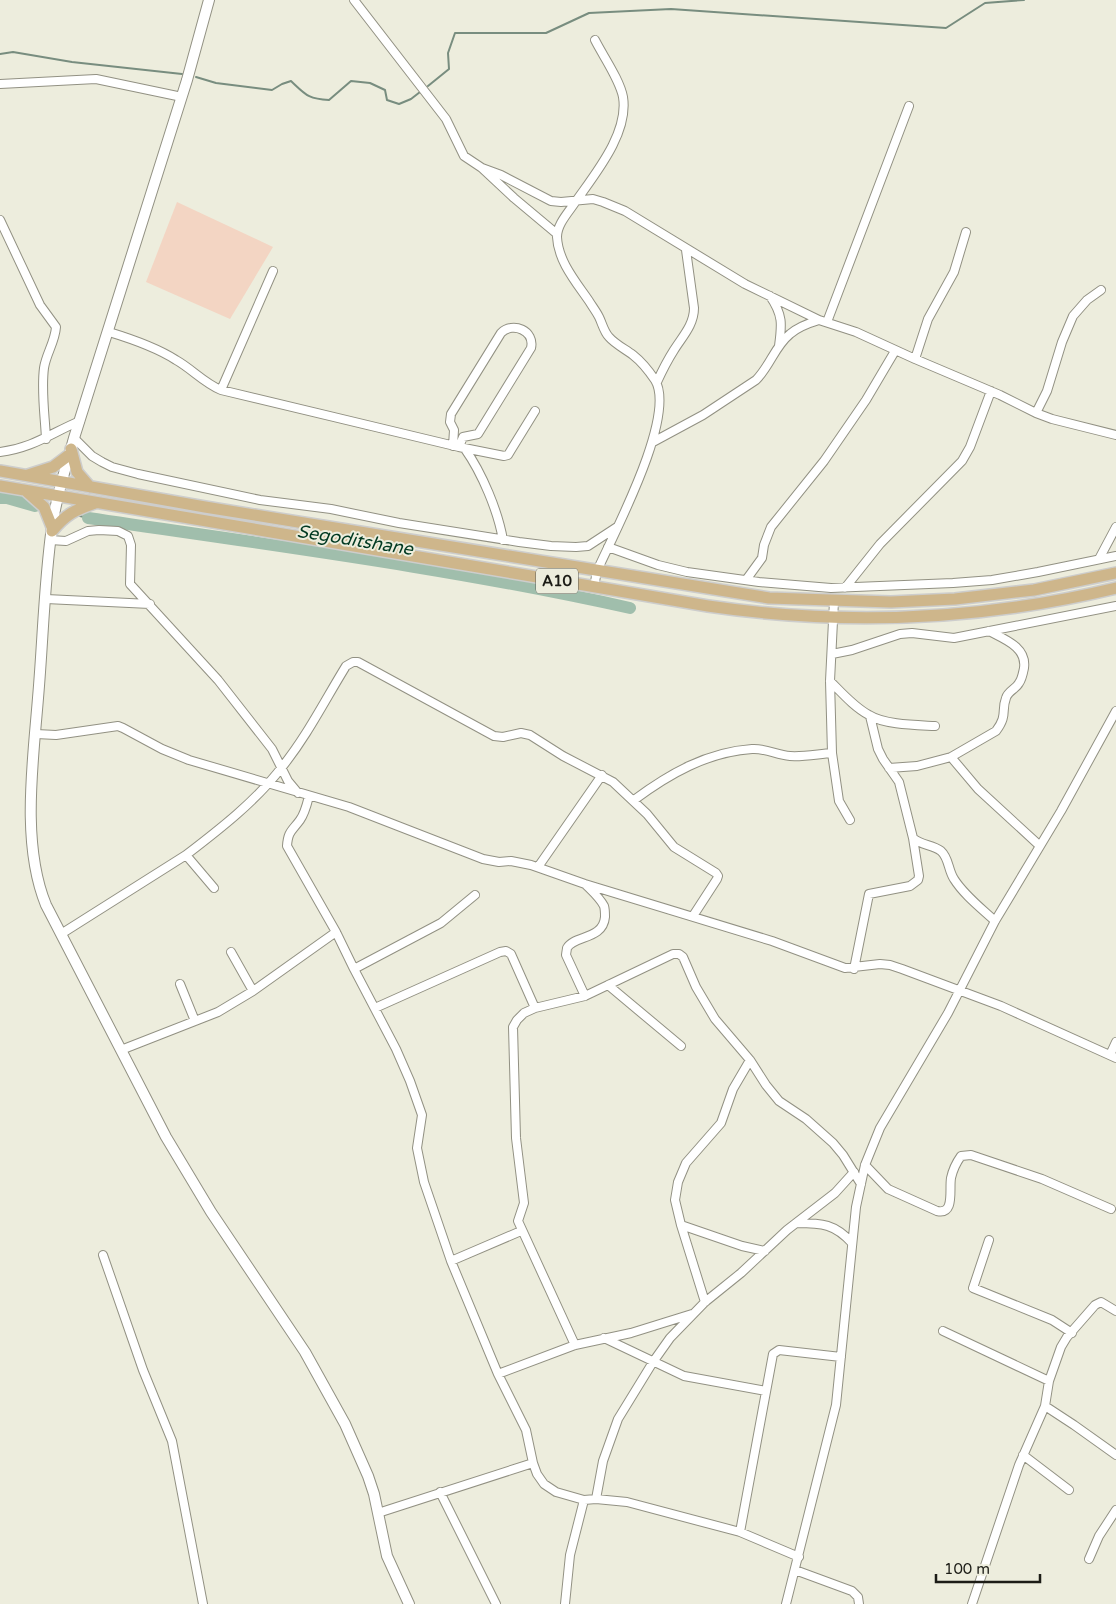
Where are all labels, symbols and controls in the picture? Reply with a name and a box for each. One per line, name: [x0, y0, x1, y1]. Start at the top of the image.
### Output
water label: Segoditshane: [295, 520, 415, 560]
road number: A10: [536, 568, 578, 594]
scale bar: [936, 1552, 1040, 1584]
text: 100 m: [944, 1560, 990, 1578]

